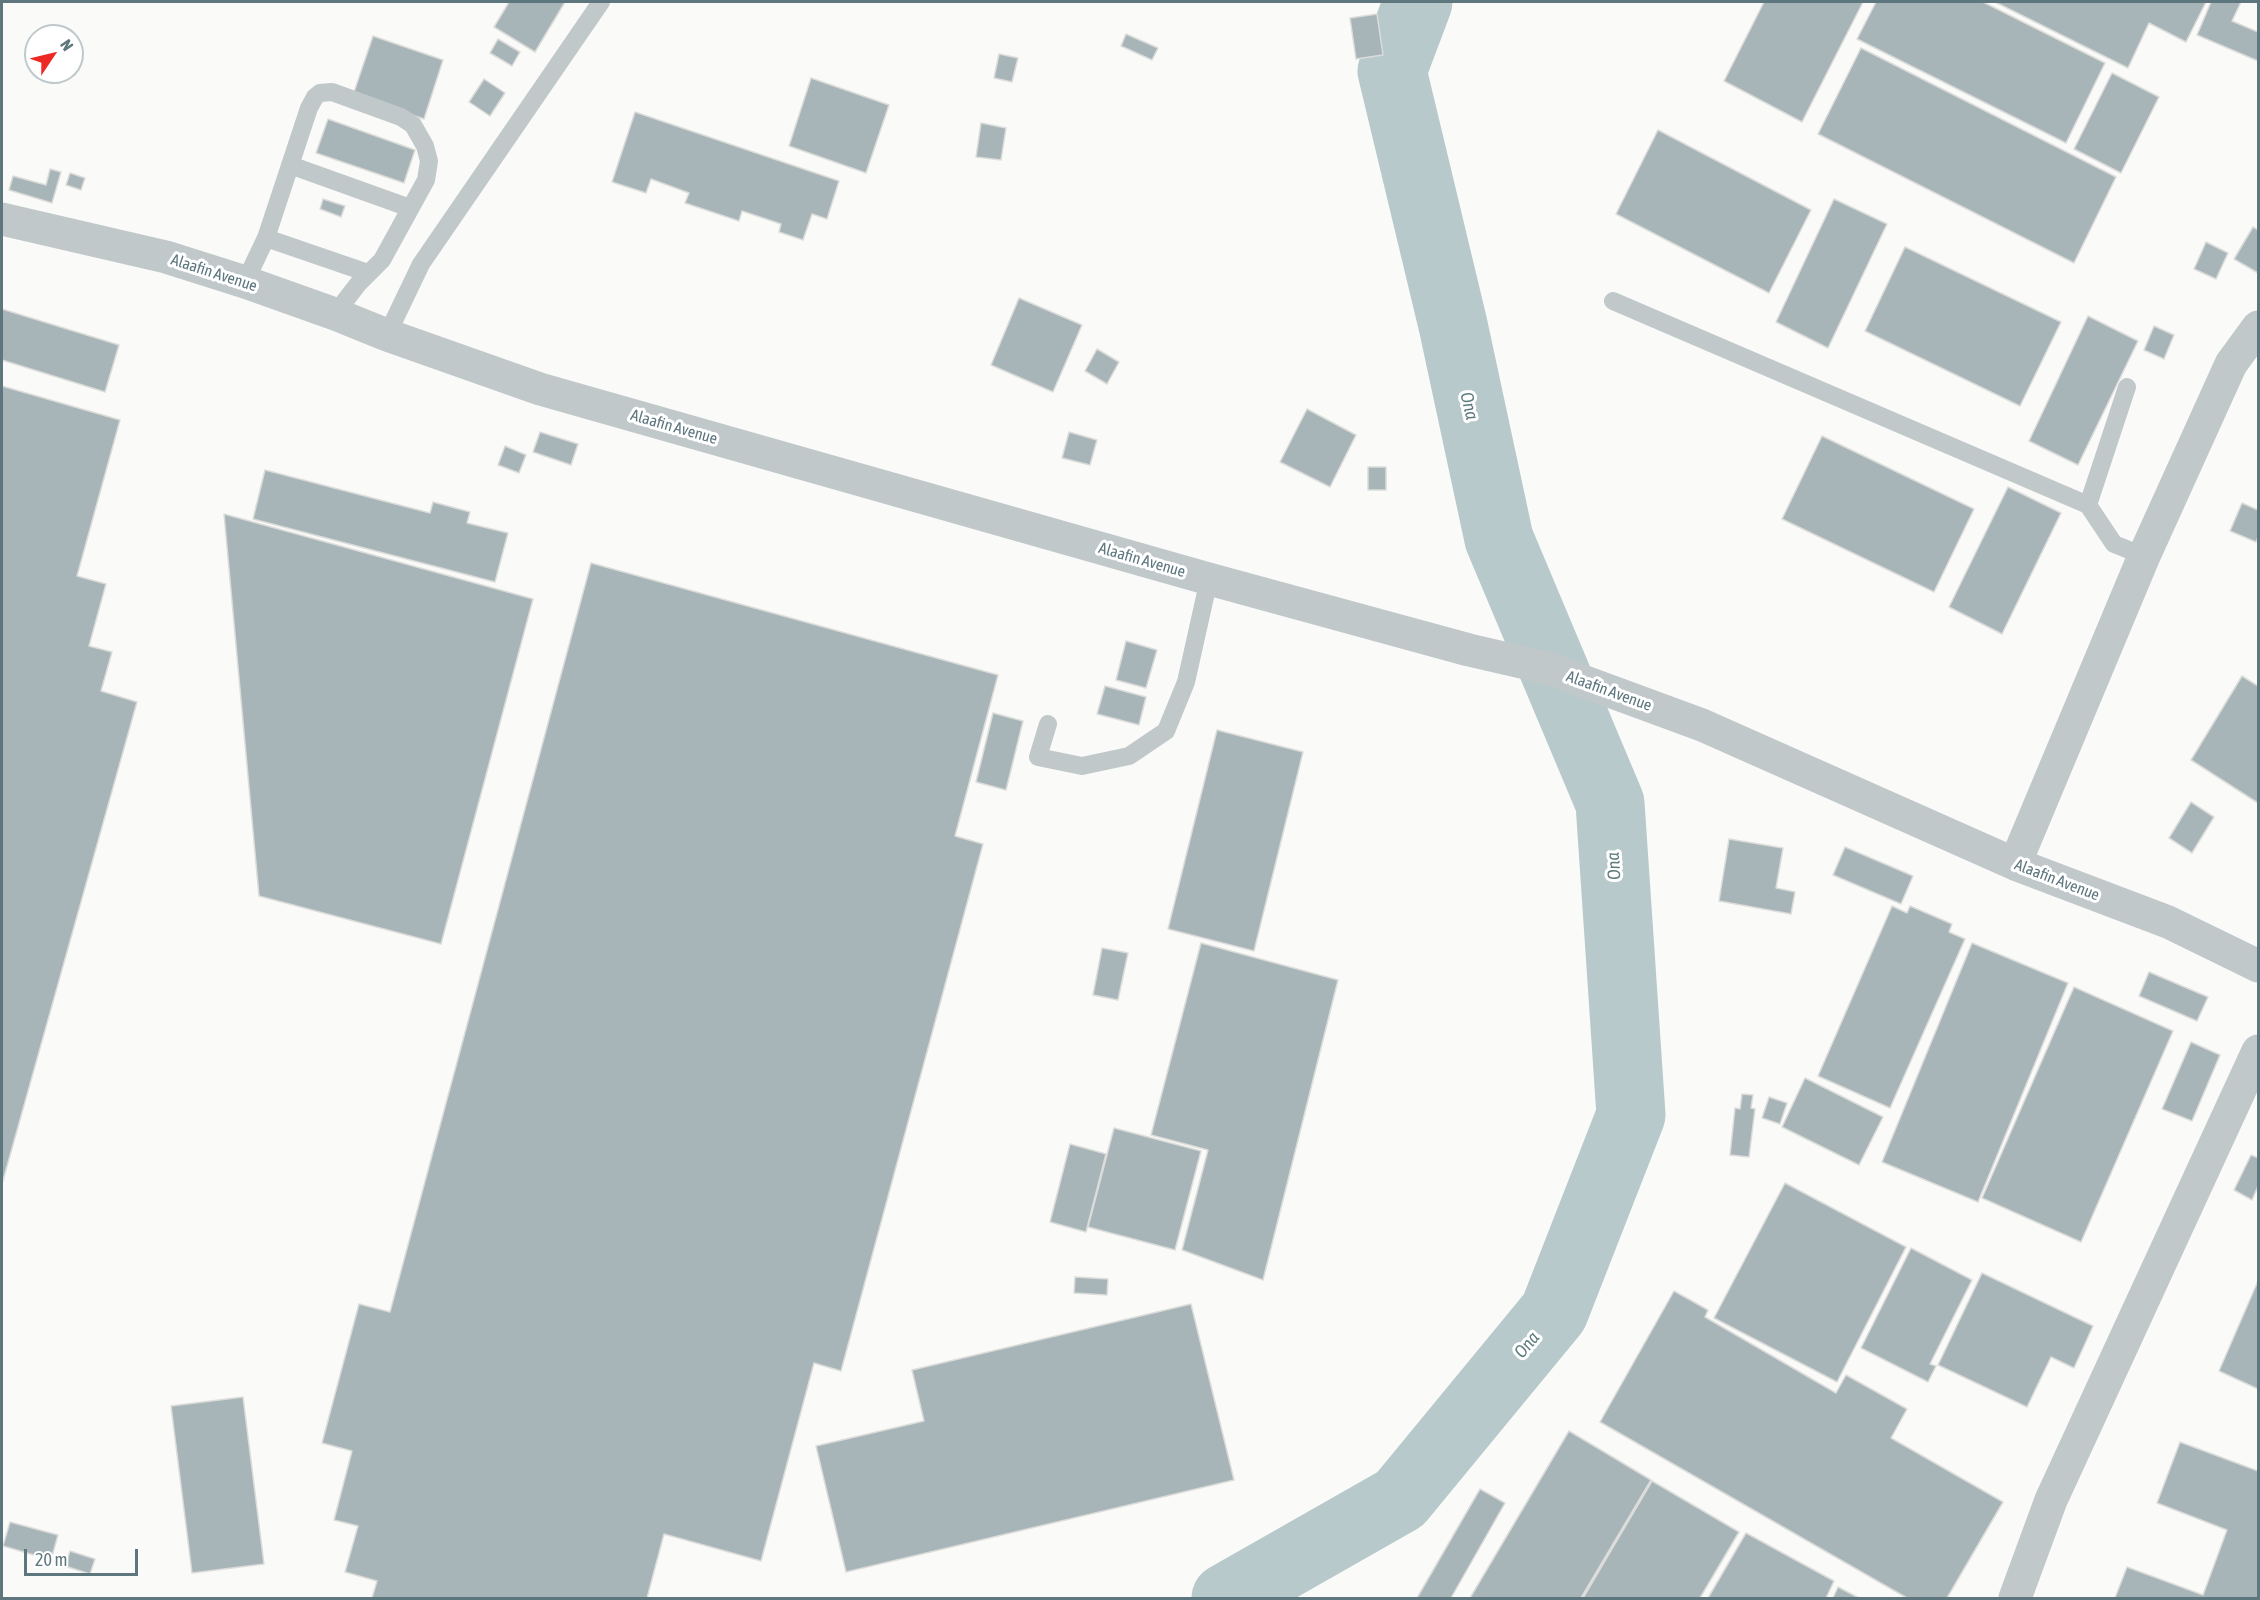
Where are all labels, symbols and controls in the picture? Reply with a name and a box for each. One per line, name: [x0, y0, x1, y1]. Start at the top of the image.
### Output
north arrow: [24, 24, 84, 84]
text: N: [57, 36, 77, 54]
street label: Alaafin Avenue: [169, 250, 259, 296]
water label: Ona: [1455, 390, 1483, 422]
street label: Alaafin Avenue: [628, 405, 720, 449]
street label: Alaafin Avenue: [1096, 538, 1188, 582]
street label: Alaafin Avenue: [1564, 667, 1654, 715]
water label: Ona: [1602, 851, 1626, 881]
street label: Alaafin Avenue: [2012, 855, 2102, 905]
water label: Ona: [1510, 1327, 1544, 1363]
scale bar: [27, 1537, 141, 1575]
text: 20 m: [35, 1549, 67, 1570]

